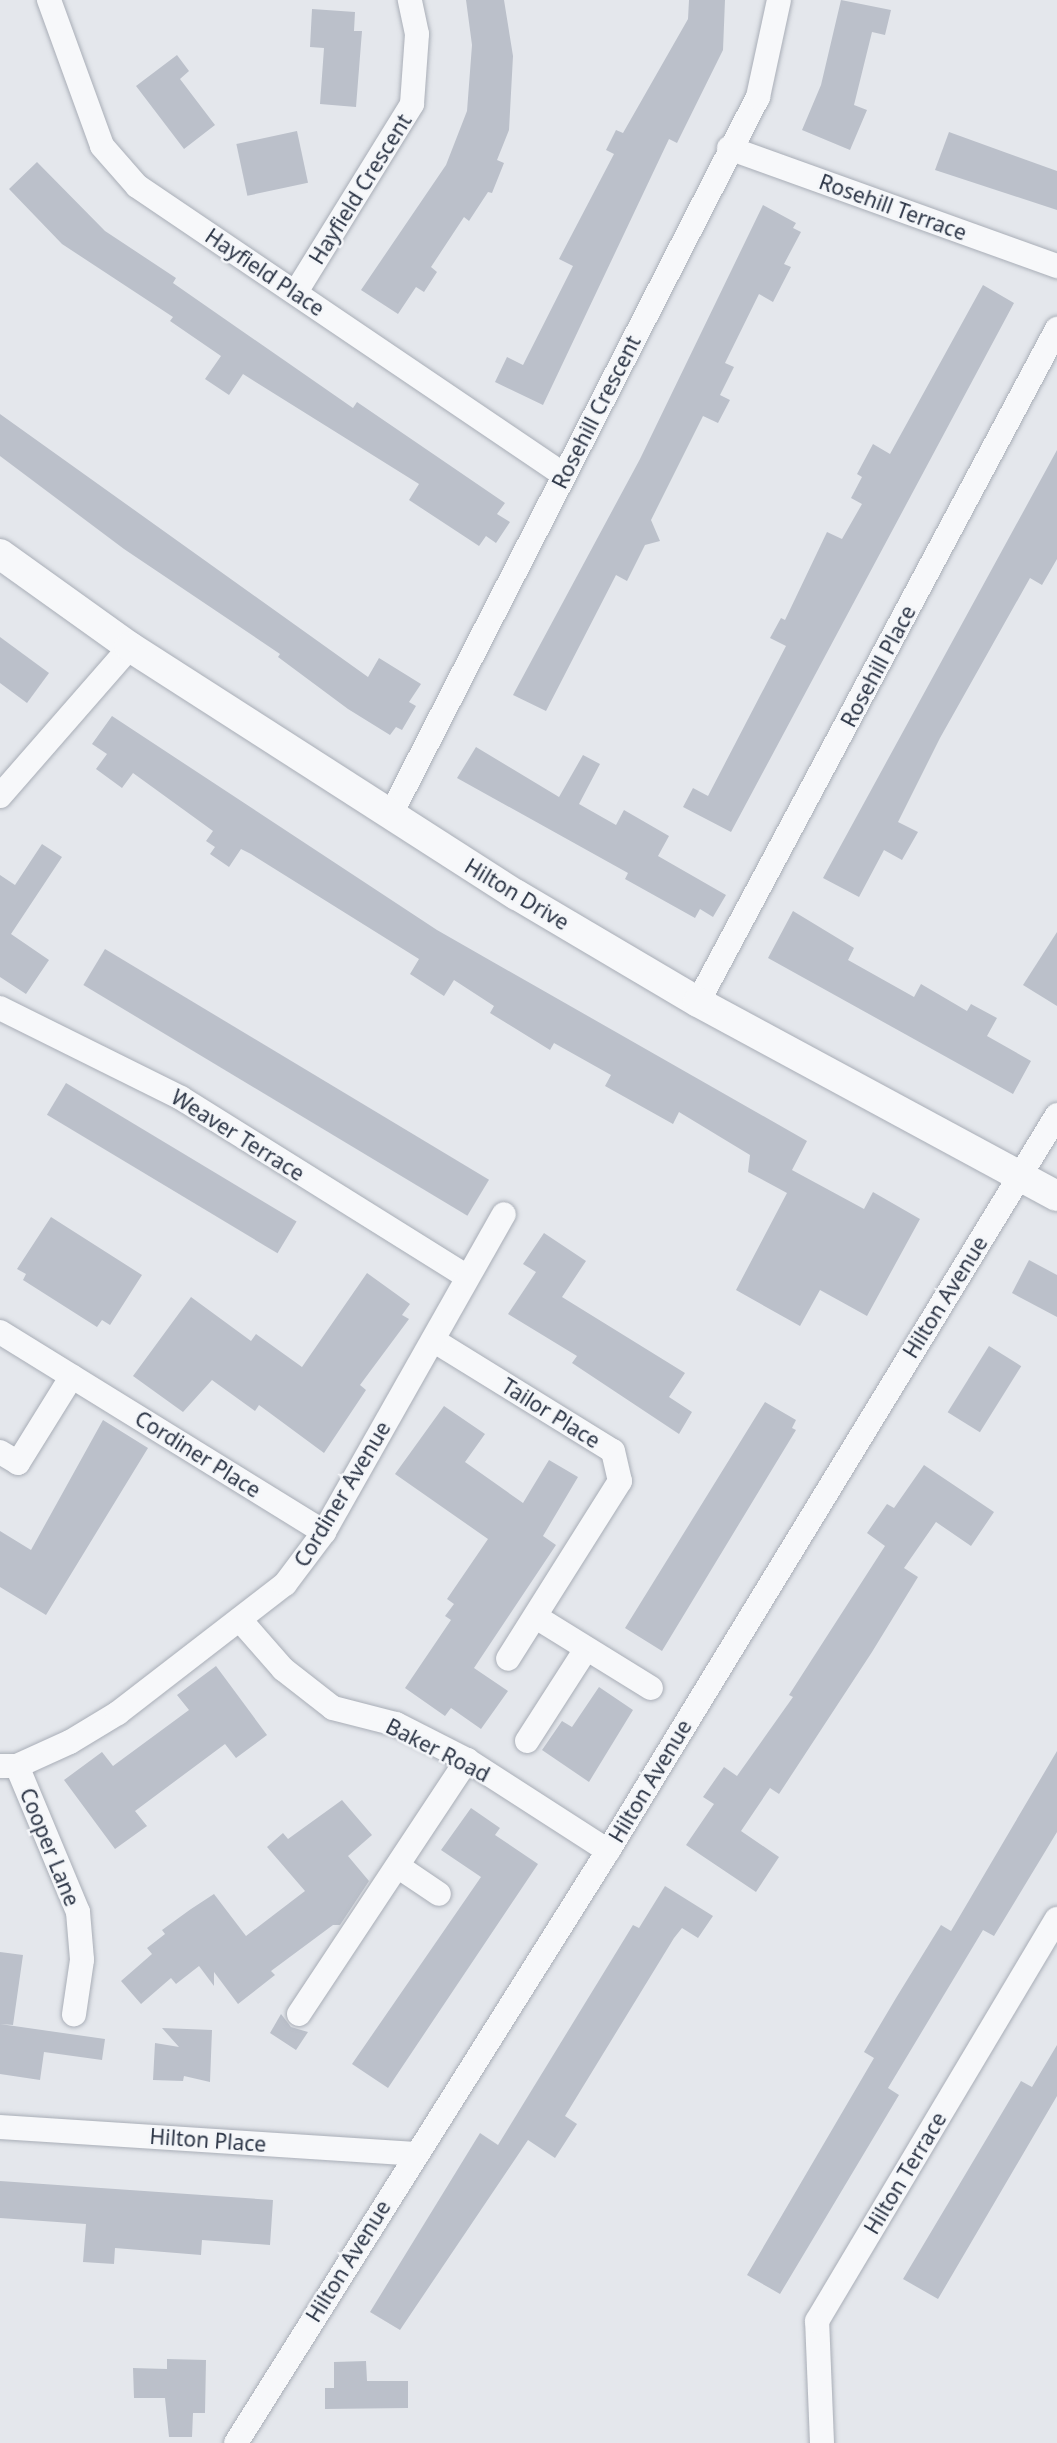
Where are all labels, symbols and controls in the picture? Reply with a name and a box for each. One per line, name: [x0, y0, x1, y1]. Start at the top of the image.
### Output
street label: Hayfield Crescent: [304, 109, 416, 269]
street label: Rosehill Terrace: [816, 169, 970, 245]
street label: Hayfield Place: [201, 223, 329, 321]
street label: Rosehill Crescent: [547, 331, 645, 493]
street label: Rosehill Place: [835, 601, 921, 731]
street label: Hilton Drive: [460, 853, 574, 935]
street label: Weaver Terrace: [167, 1084, 309, 1186]
street label: Hilton Avenue: [898, 1231, 992, 1363]
street label: Tailor Place: [497, 1373, 605, 1453]
street label: Cordiner Place: [131, 1405, 265, 1503]
street label: Cordiner Avenue: [289, 1417, 395, 1571]
street label: Baker Road: [382, 1713, 494, 1787]
street label: Hilton Avenue: [603, 1715, 697, 1847]
street label: Cooper Lane: [15, 1784, 85, 1910]
street label: Hilton Terrace: [859, 2107, 951, 2239]
street label: Hilton Place: [149, 2123, 267, 2157]
street label: Hilton Avenue: [301, 2195, 395, 2327]

